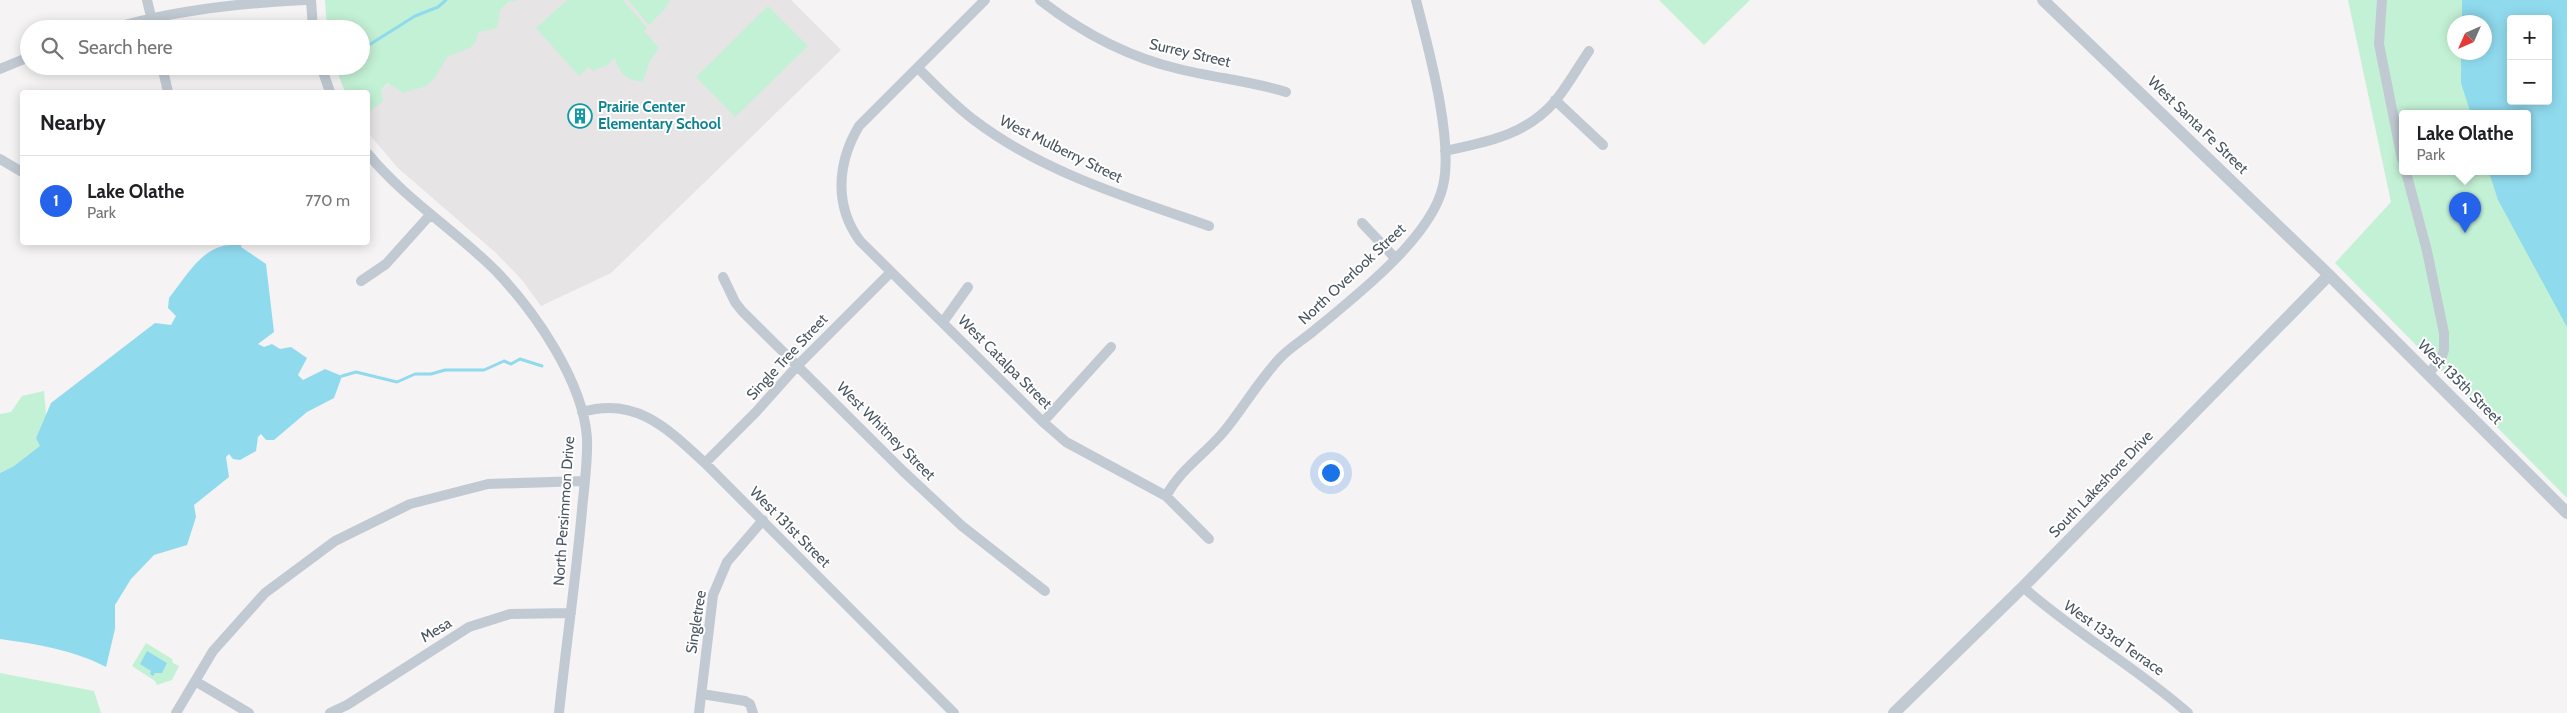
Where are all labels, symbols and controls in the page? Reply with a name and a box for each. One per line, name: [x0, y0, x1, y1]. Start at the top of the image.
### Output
north arrow: [2447, 15, 2492, 60]
map controls: [2507, 15, 2552, 105]
button: +: [2507, 15, 2552, 60]
search box: [20, 20, 370, 75]
icon: search: [38, 34, 66, 62]
street label: Surrey Street: [1148, 35, 1232, 71]
text: Search here: [78, 36, 172, 59]
button: −: [2507, 60, 2552, 105]
street label: West Santa Fe Street: [2144, 72, 2252, 178]
place label: Prairie Center Elementary School: [598, 98, 721, 133]
building icon: Prairie Center Elementary School: [567, 103, 593, 129]
text: Nearby: [40, 110, 106, 135]
popup: [2399, 110, 2531, 175]
street label: West Mulberry Street: [997, 111, 1125, 187]
text: Lake Olathe: [2416, 122, 2514, 145]
text: Park: [2416, 145, 2445, 164]
text: Lake Olathe: [87, 180, 184, 203]
text: 1: [53, 191, 59, 210]
text: 770 m: [305, 191, 350, 210]
pin: 1: [2449, 192, 2481, 233]
text: Park: [87, 203, 116, 222]
street label: North Overlook Street: [1295, 220, 1409, 328]
street label: Single Tree Street: [743, 310, 831, 404]
street label: West Catalpa Street: [954, 311, 1056, 413]
street label: West 135th Street: [2414, 336, 2506, 428]
street label: West Whitney Street: [833, 378, 939, 484]
street label: South Lakeshore Drive: [2045, 426, 2157, 541]
street label: North Persimmon Drive: [550, 435, 578, 586]
your location: [1318, 460, 1344, 486]
street label: West 131st Street: [746, 483, 834, 571]
street label: Singletree: [682, 589, 710, 655]
street label: West 133rd Terrace: [2060, 597, 2168, 680]
street label: Mesa: [417, 613, 456, 646]

